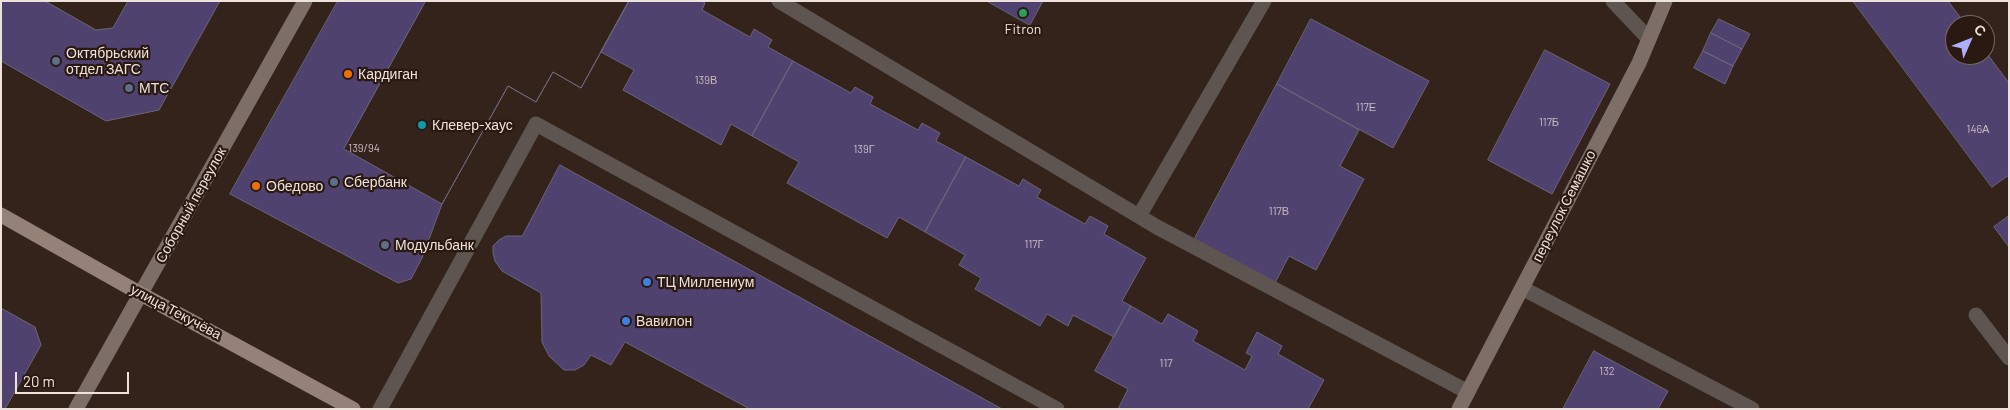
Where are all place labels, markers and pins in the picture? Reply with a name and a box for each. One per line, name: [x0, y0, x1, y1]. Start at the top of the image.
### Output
marker: Fitron: [1017, 7, 1029, 19]
place label: Fitron: [1005, 21, 1041, 37]
place label: Октябрьский отдел ЗАГС: [66, 45, 149, 78]
marker: Октябрьский отдел ЗАГС: [50, 55, 62, 67]
place label: Кардиган: [358, 66, 418, 82]
marker: Кардиган: [342, 68, 354, 80]
place label: МТС: [139, 80, 169, 96]
marker: МТС: [123, 82, 135, 94]
place label: Клевер-хаус: [432, 117, 513, 133]
marker: Клевер-хаус: [416, 119, 428, 131]
place label: Сбербанк: [344, 174, 407, 190]
marker: Сбербанк: [328, 176, 340, 188]
place label: Обедово: [266, 178, 323, 194]
marker: Обедово: [250, 180, 262, 192]
place label: Модульбанк: [395, 237, 474, 253]
marker: Модульбанк: [379, 239, 391, 251]
place label: ТЦ Миллениум: [657, 274, 754, 290]
marker: ТЦ Миллениум: [641, 276, 653, 288]
place label: Вавилон: [636, 313, 692, 329]
marker: Вавилон: [620, 315, 632, 327]

